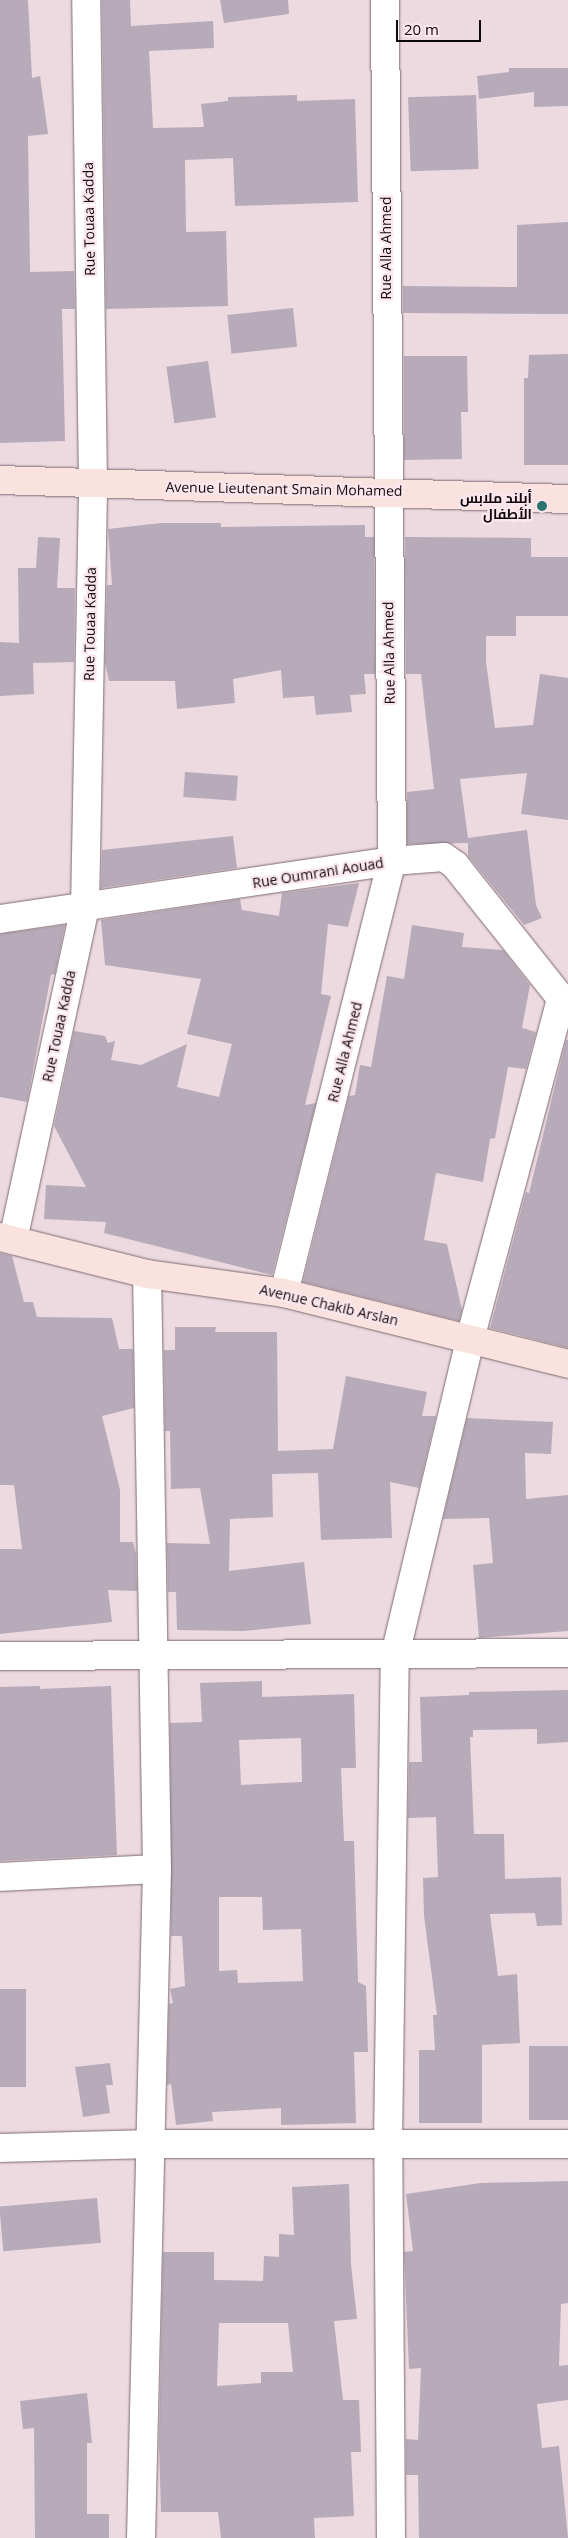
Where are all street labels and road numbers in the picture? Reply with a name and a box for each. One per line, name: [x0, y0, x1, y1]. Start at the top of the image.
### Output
street label: Rue Touaa Kadda: [80, 162, 98, 276]
street label: Rue Alla Ahmed: [378, 197, 394, 299]
street label: Avenue Lieutenant Smain Mohamed: [165, 479, 403, 499]
street label: Rue Touaa Kadda: [81, 567, 99, 681]
street label: Rue Alla Ahmed: [380, 601, 398, 705]
street label: Rue Oumrani Aouad: [251, 854, 385, 892]
street label: Rue Touaa Kadda: [39, 969, 79, 1083]
street label: Rue Alla Ahmed: [324, 1000, 366, 1104]
street label: Avenue Chakib Arslan: [258, 1281, 400, 1329]

